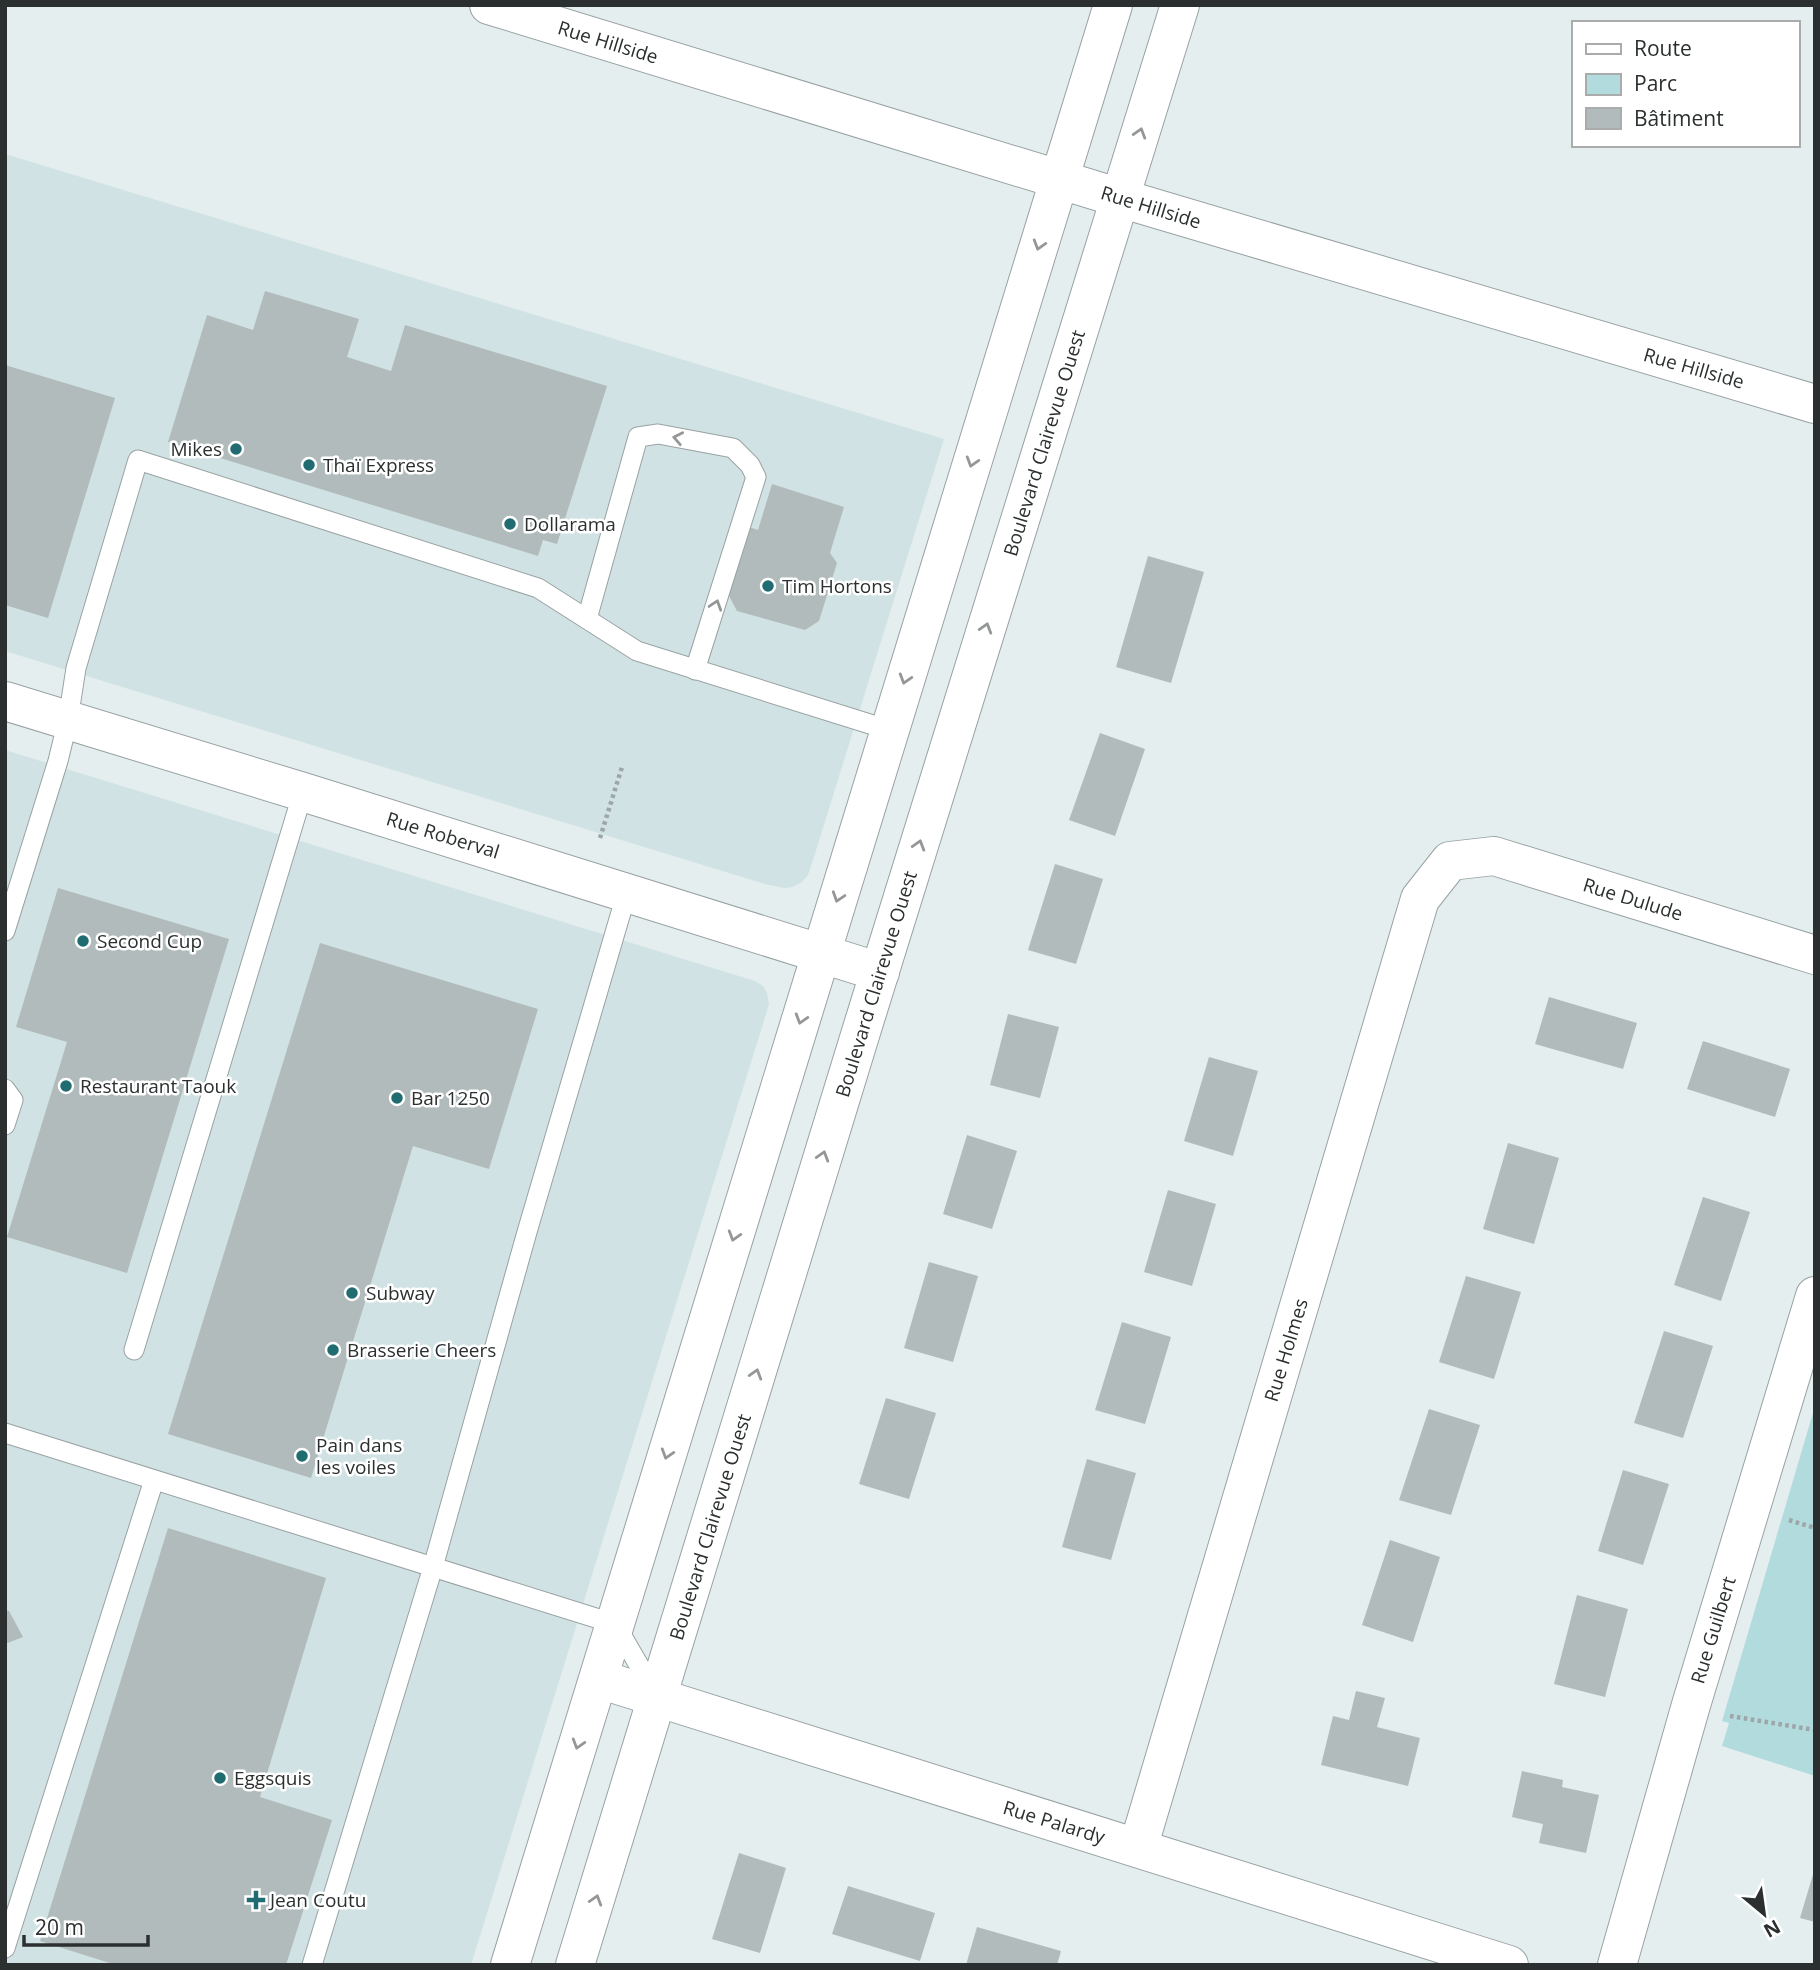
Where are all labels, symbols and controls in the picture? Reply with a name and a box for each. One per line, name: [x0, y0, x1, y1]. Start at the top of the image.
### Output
street label: Rue Hillside: [555, 14, 661, 70]
legend: [1572, 21, 1799, 147]
text: Route: [1634, 34, 1692, 62]
text: Parc: [1634, 69, 1677, 97]
text: Bâtiment: [1634, 104, 1724, 132]
one-way arrow: [1132, 127, 1146, 140]
street label: Rue Hillside: [1098, 179, 1204, 235]
one-way arrow: [1033, 238, 1048, 250]
street label: Boulevard Clairevue Ouest: [997, 326, 1091, 559]
street label: Rue Hillside: [1641, 341, 1747, 395]
one-way arrow: [672, 431, 684, 446]
place label: Mikes: [170, 436, 222, 462]
marker: Mikes: [228, 441, 244, 457]
place label: Thaï Express: [323, 452, 434, 478]
one-way arrow: [966, 455, 980, 468]
marker: Thaï Express: [301, 457, 317, 473]
place label: Dollarama: [524, 511, 616, 537]
marker: Dollarama: [502, 516, 518, 532]
place label: Tim Hortons: [782, 573, 892, 599]
marker: Tim Hortons: [760, 578, 776, 594]
one-way arrow: [707, 599, 722, 611]
one-way arrow: [978, 622, 993, 634]
one-way arrow: [898, 673, 913, 685]
street label: Rue Roberval: [383, 805, 503, 865]
one-way arrow: [910, 840, 925, 852]
street label: Boulevard Clairevue Ouest: [829, 867, 923, 1100]
street label: Rue Dulude: [1580, 871, 1686, 927]
one-way arrow: [832, 890, 846, 902]
place label: Second Cup: [97, 928, 202, 954]
marker: Second Cup: [75, 933, 91, 949]
one-way arrow: [794, 1013, 809, 1025]
place label: Restaurant Taouk: [80, 1073, 236, 1099]
marker: Restaurant Taouk: [58, 1078, 74, 1094]
place label: Bar 1250: [411, 1085, 490, 1111]
marker: Bar 1250: [389, 1090, 405, 1106]
one-way arrow: [814, 1151, 829, 1163]
one-way arrow: [728, 1230, 742, 1242]
place label: Subway: [366, 1280, 435, 1306]
marker: Subway: [344, 1285, 360, 1301]
street label: Rue Holmes: [1258, 1295, 1314, 1405]
place label: Brasserie Cheers: [347, 1337, 496, 1363]
marker: Brasserie Cheers: [325, 1342, 341, 1358]
one-way arrow: [748, 1368, 763, 1380]
street label: Boulevard Clairevue Ouest: [663, 1410, 757, 1643]
place label: Pain dans les voiles: [316, 1432, 402, 1480]
one-way arrow: [661, 1447, 675, 1459]
marker: Pain dans les voiles: [294, 1448, 310, 1464]
street label: Rue Guilbert: [1684, 1573, 1742, 1687]
one-way arrow: [571, 1738, 586, 1750]
place label: Eggsquis: [234, 1765, 311, 1791]
marker: Eggsquis: [212, 1770, 228, 1786]
street label: Rue Palardy: [1000, 1794, 1109, 1850]
north arrow: [1729, 1879, 1799, 1949]
place label: Jean Coutu: [268, 1887, 366, 1913]
marker: Jean Coutu: [248, 1892, 264, 1908]
one-way arrow: [587, 1894, 602, 1906]
scale bar: [24, 1904, 149, 1948]
text: 20 m: [35, 1913, 84, 1941]
text: N: [1759, 1914, 1785, 1944]

